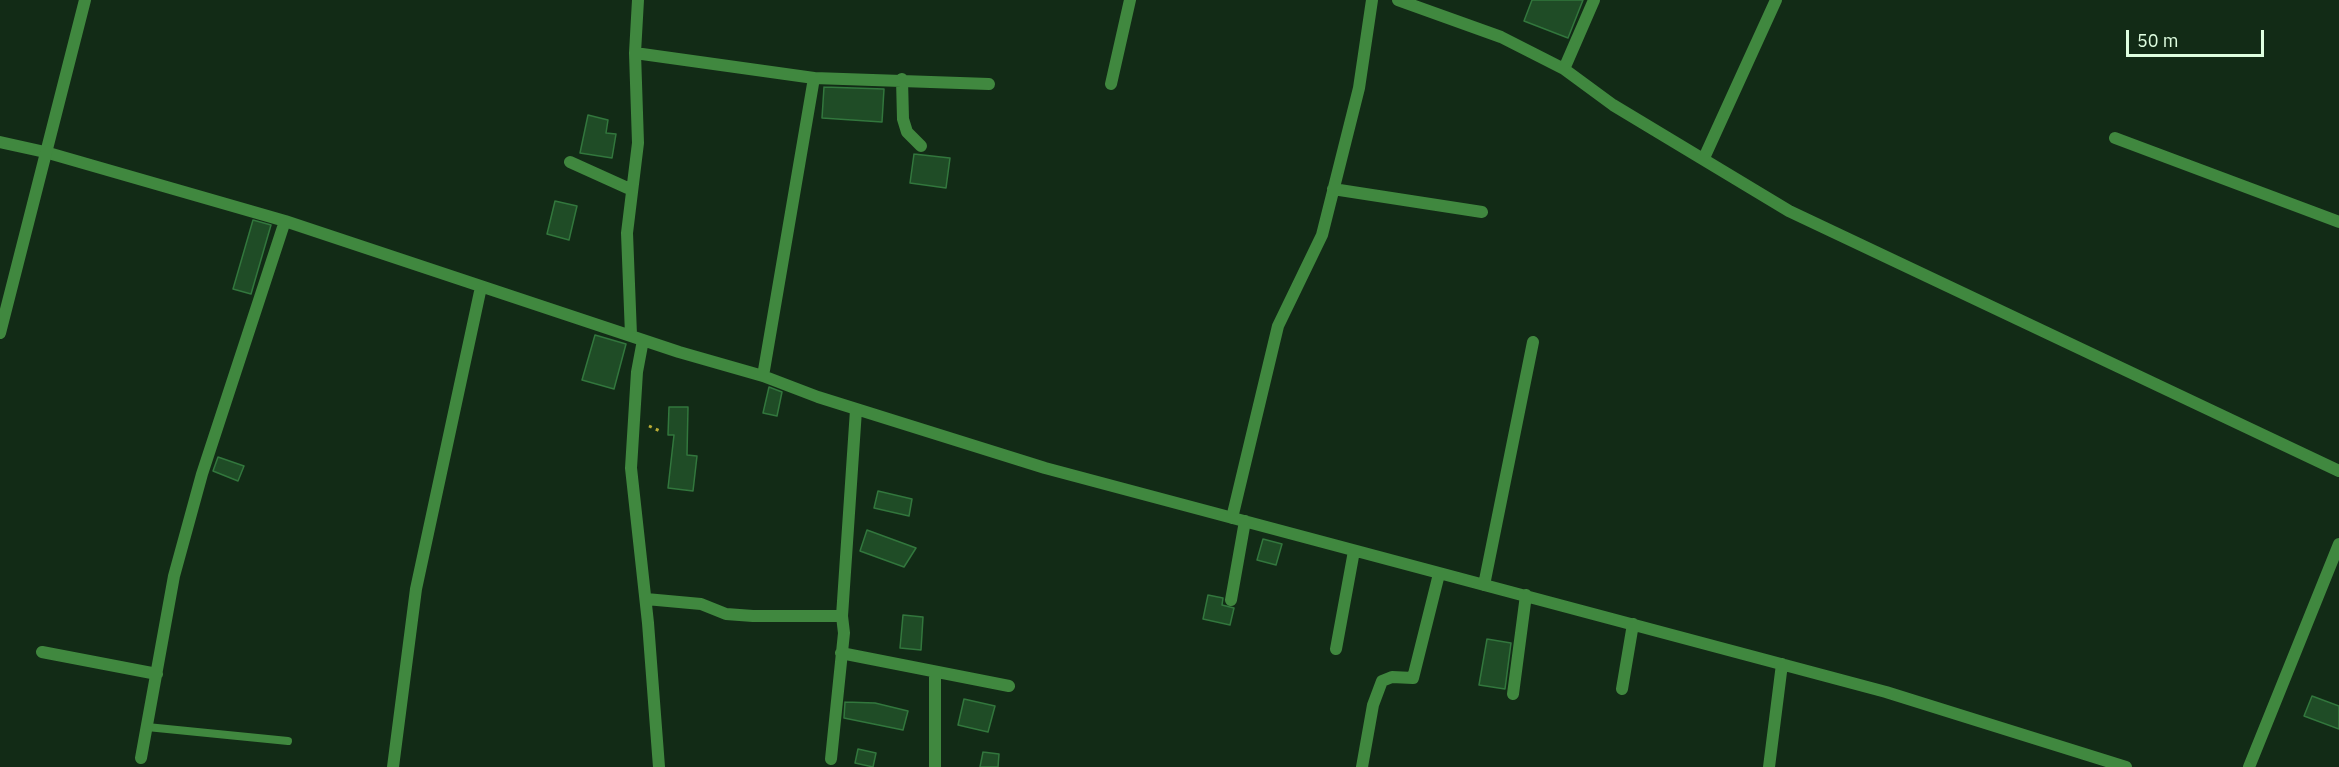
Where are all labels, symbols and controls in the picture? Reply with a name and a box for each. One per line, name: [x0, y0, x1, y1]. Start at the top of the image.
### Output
scale bar: [2129, 18, 2267, 56]
text: 50 m: [2137, 29, 2179, 52]

